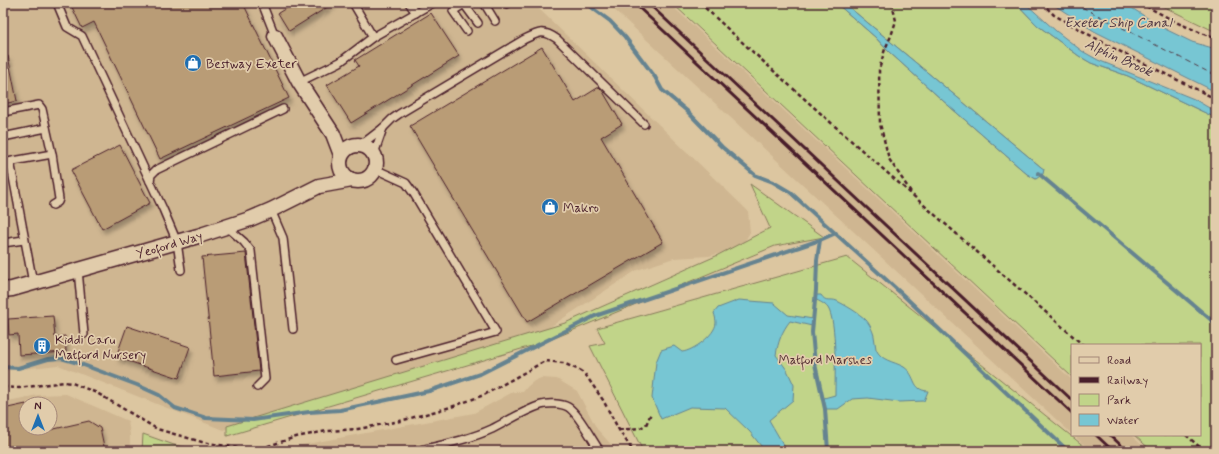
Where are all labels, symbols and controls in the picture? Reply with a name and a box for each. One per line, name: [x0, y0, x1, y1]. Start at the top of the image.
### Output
water label: Exeter Ship Canal: [1064, 14, 1174, 32]
water label: Alphin Brook: [1082, 35, 1156, 81]
shop icon: Bestway Exeter: [183, 53, 203, 73]
place label: Bestway Exeter: [206, 56, 297, 73]
shop icon: Makro: [540, 197, 560, 217]
place label: Makro: [563, 200, 599, 217]
street label: Yeoford Way: [134, 228, 205, 265]
place label: Kiddi Caru Matford Nursery: [55, 332, 146, 366]
building icon: Kiddi Caru Matford Nursery: [32, 336, 52, 356]
legend: [1071, 344, 1201, 436]
park label: Matford Marshes: [778, 352, 872, 371]
text: Road: [1107, 353, 1131, 369]
text: Railway: [1107, 373, 1149, 389]
text: Park: [1107, 393, 1131, 409]
north arrow: [18, 396, 58, 436]
text: N: [34, 400, 42, 414]
text: Water: [1107, 413, 1139, 429]

